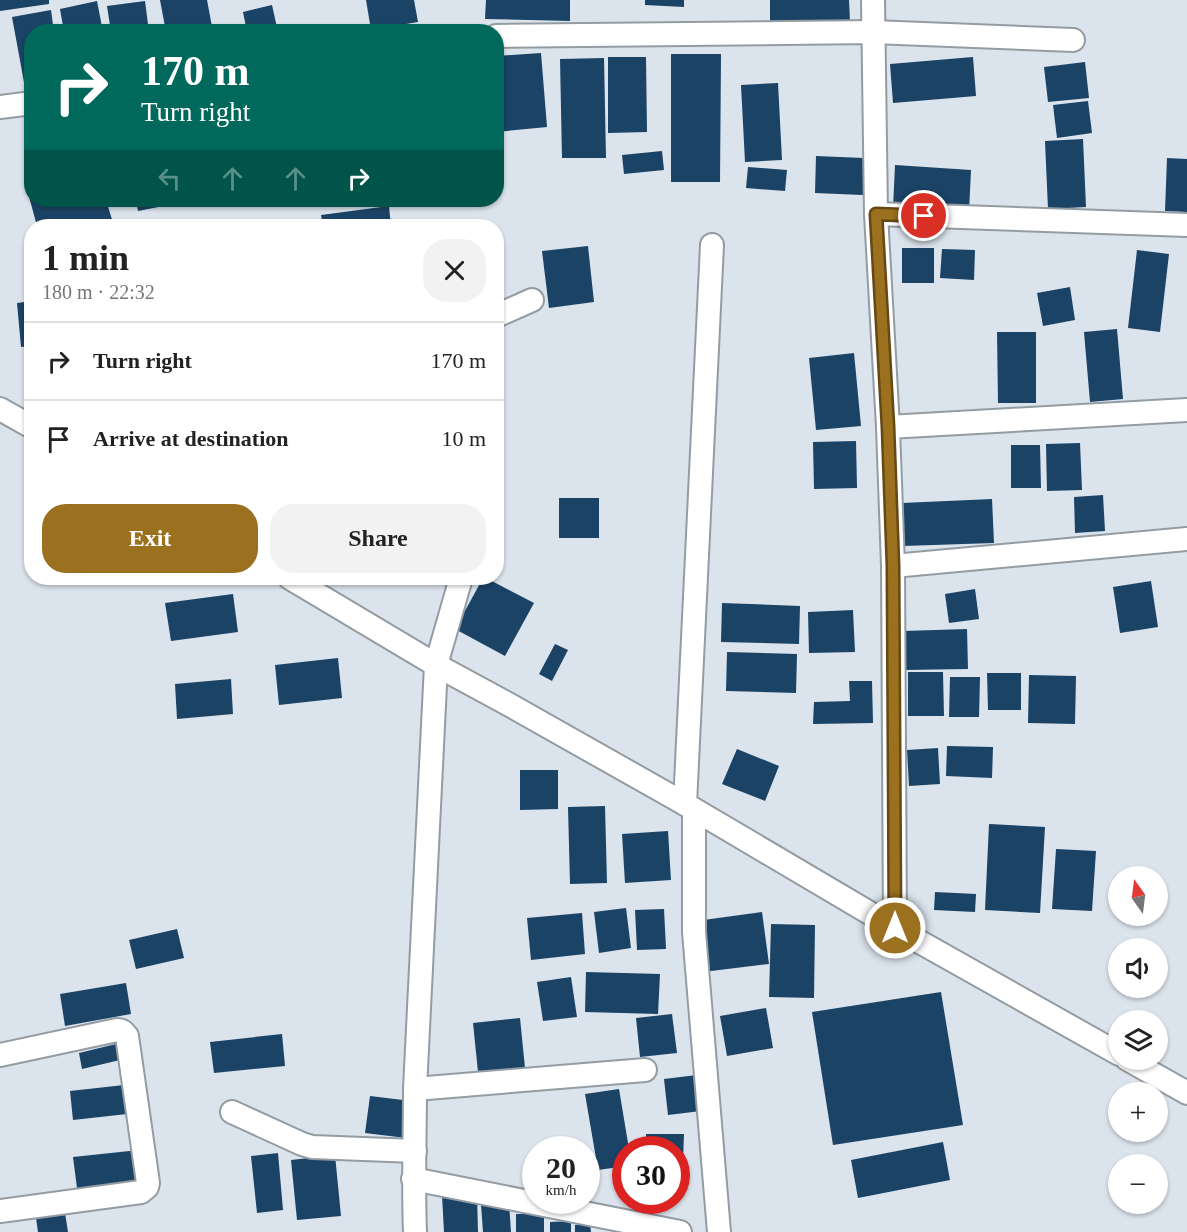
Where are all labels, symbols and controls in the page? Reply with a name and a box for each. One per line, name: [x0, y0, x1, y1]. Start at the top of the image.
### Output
icon: right: [42, 48, 120, 126]
text: 170 m: [141, 48, 250, 94]
text: Turn right: [141, 97, 250, 127]
icon: left: [153, 162, 186, 195]
icon: ahead: [216, 162, 249, 195]
icon: ahead: [279, 162, 312, 195]
icon: right: [342, 162, 375, 195]
pin: [898, 190, 949, 241]
icon: arrive: [907, 199, 940, 232]
text: 1 min: [42, 238, 129, 278]
button: close: [423, 239, 486, 302]
text: 180 m · 22:32: [42, 281, 155, 303]
icon: right: [42, 345, 75, 378]
text: Turn right: [93, 348, 192, 373]
text: 170 m: [430, 348, 486, 373]
icon: arrive: [42, 423, 75, 456]
text: Arrive at destination: [93, 426, 289, 451]
text: 10 m: [441, 426, 486, 451]
button: Exit: [42, 504, 258, 573]
button: Share: [270, 504, 486, 573]
north arrow: [1108, 866, 1168, 926]
map controls: [1108, 866, 1168, 1214]
position arrow: [863, 896, 927, 960]
button: sound: [1108, 938, 1168, 998]
button: layers: [1108, 1010, 1168, 1070]
button: +: [1108, 1082, 1168, 1142]
speed limit sign: 30: [612, 1136, 690, 1214]
text: 20: [546, 1151, 576, 1184]
button: −: [1108, 1154, 1168, 1214]
text: km/h: [546, 1182, 576, 1198]

